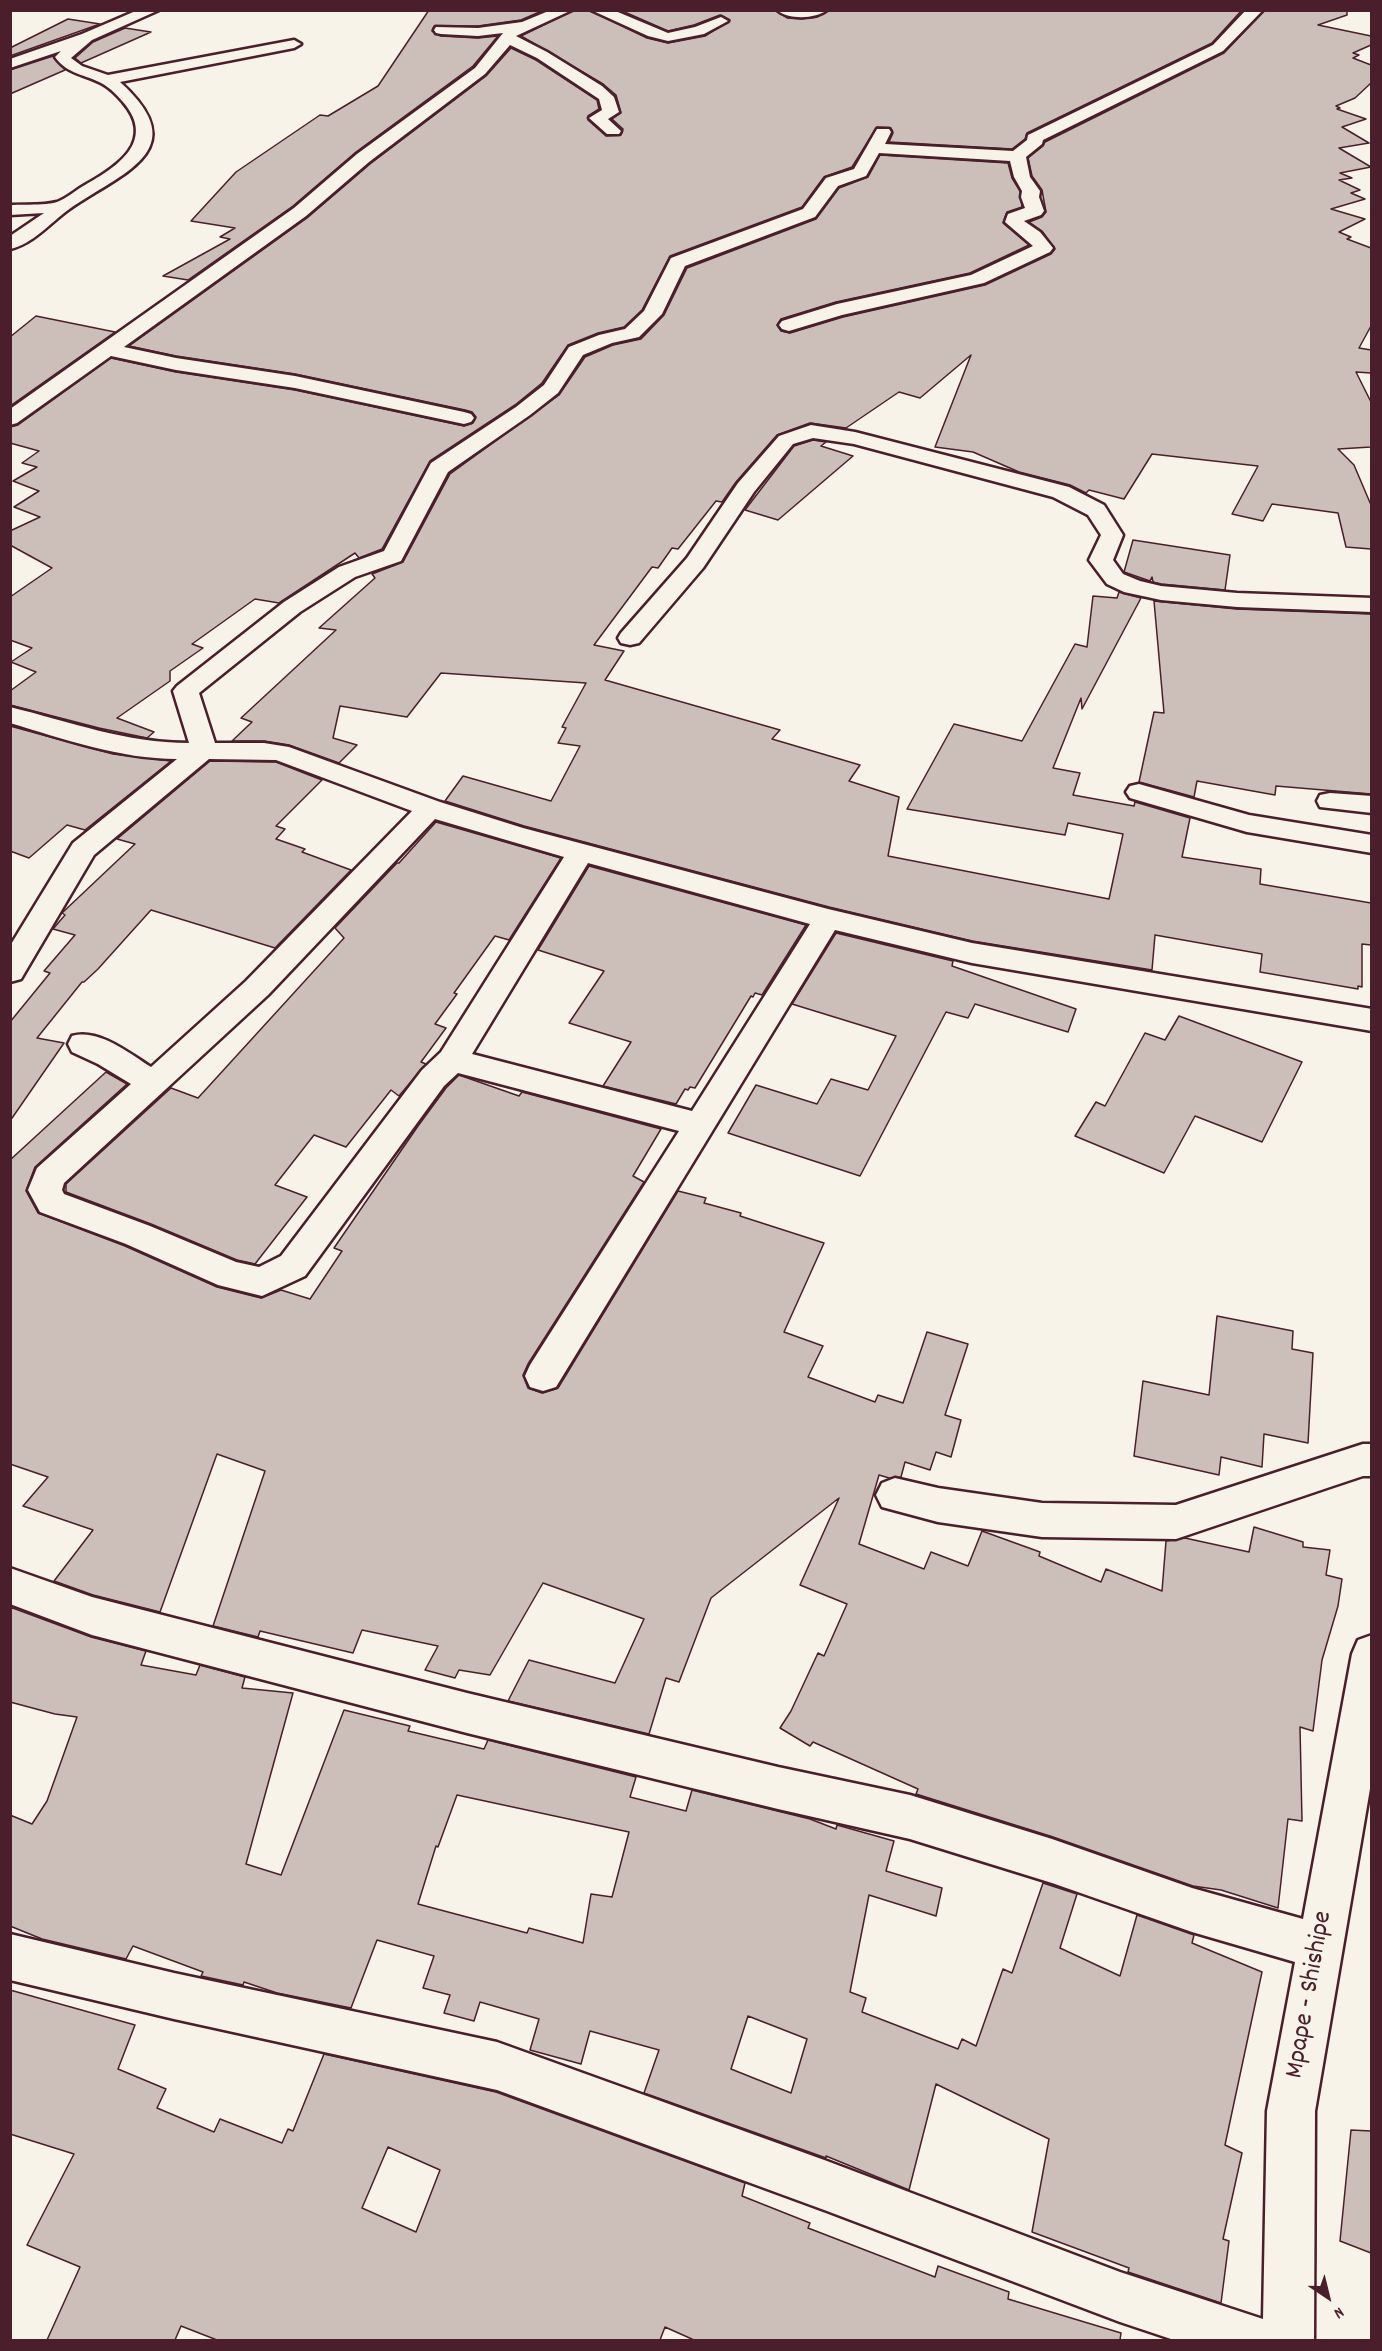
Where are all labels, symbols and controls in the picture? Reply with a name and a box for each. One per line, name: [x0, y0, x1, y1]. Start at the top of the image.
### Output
street label: Mpape - Shishipe: [1280, 1909, 1342, 2081]
north arrow: [1298, 2267, 1358, 2327]
text: N: [1329, 2300, 1348, 2324]

